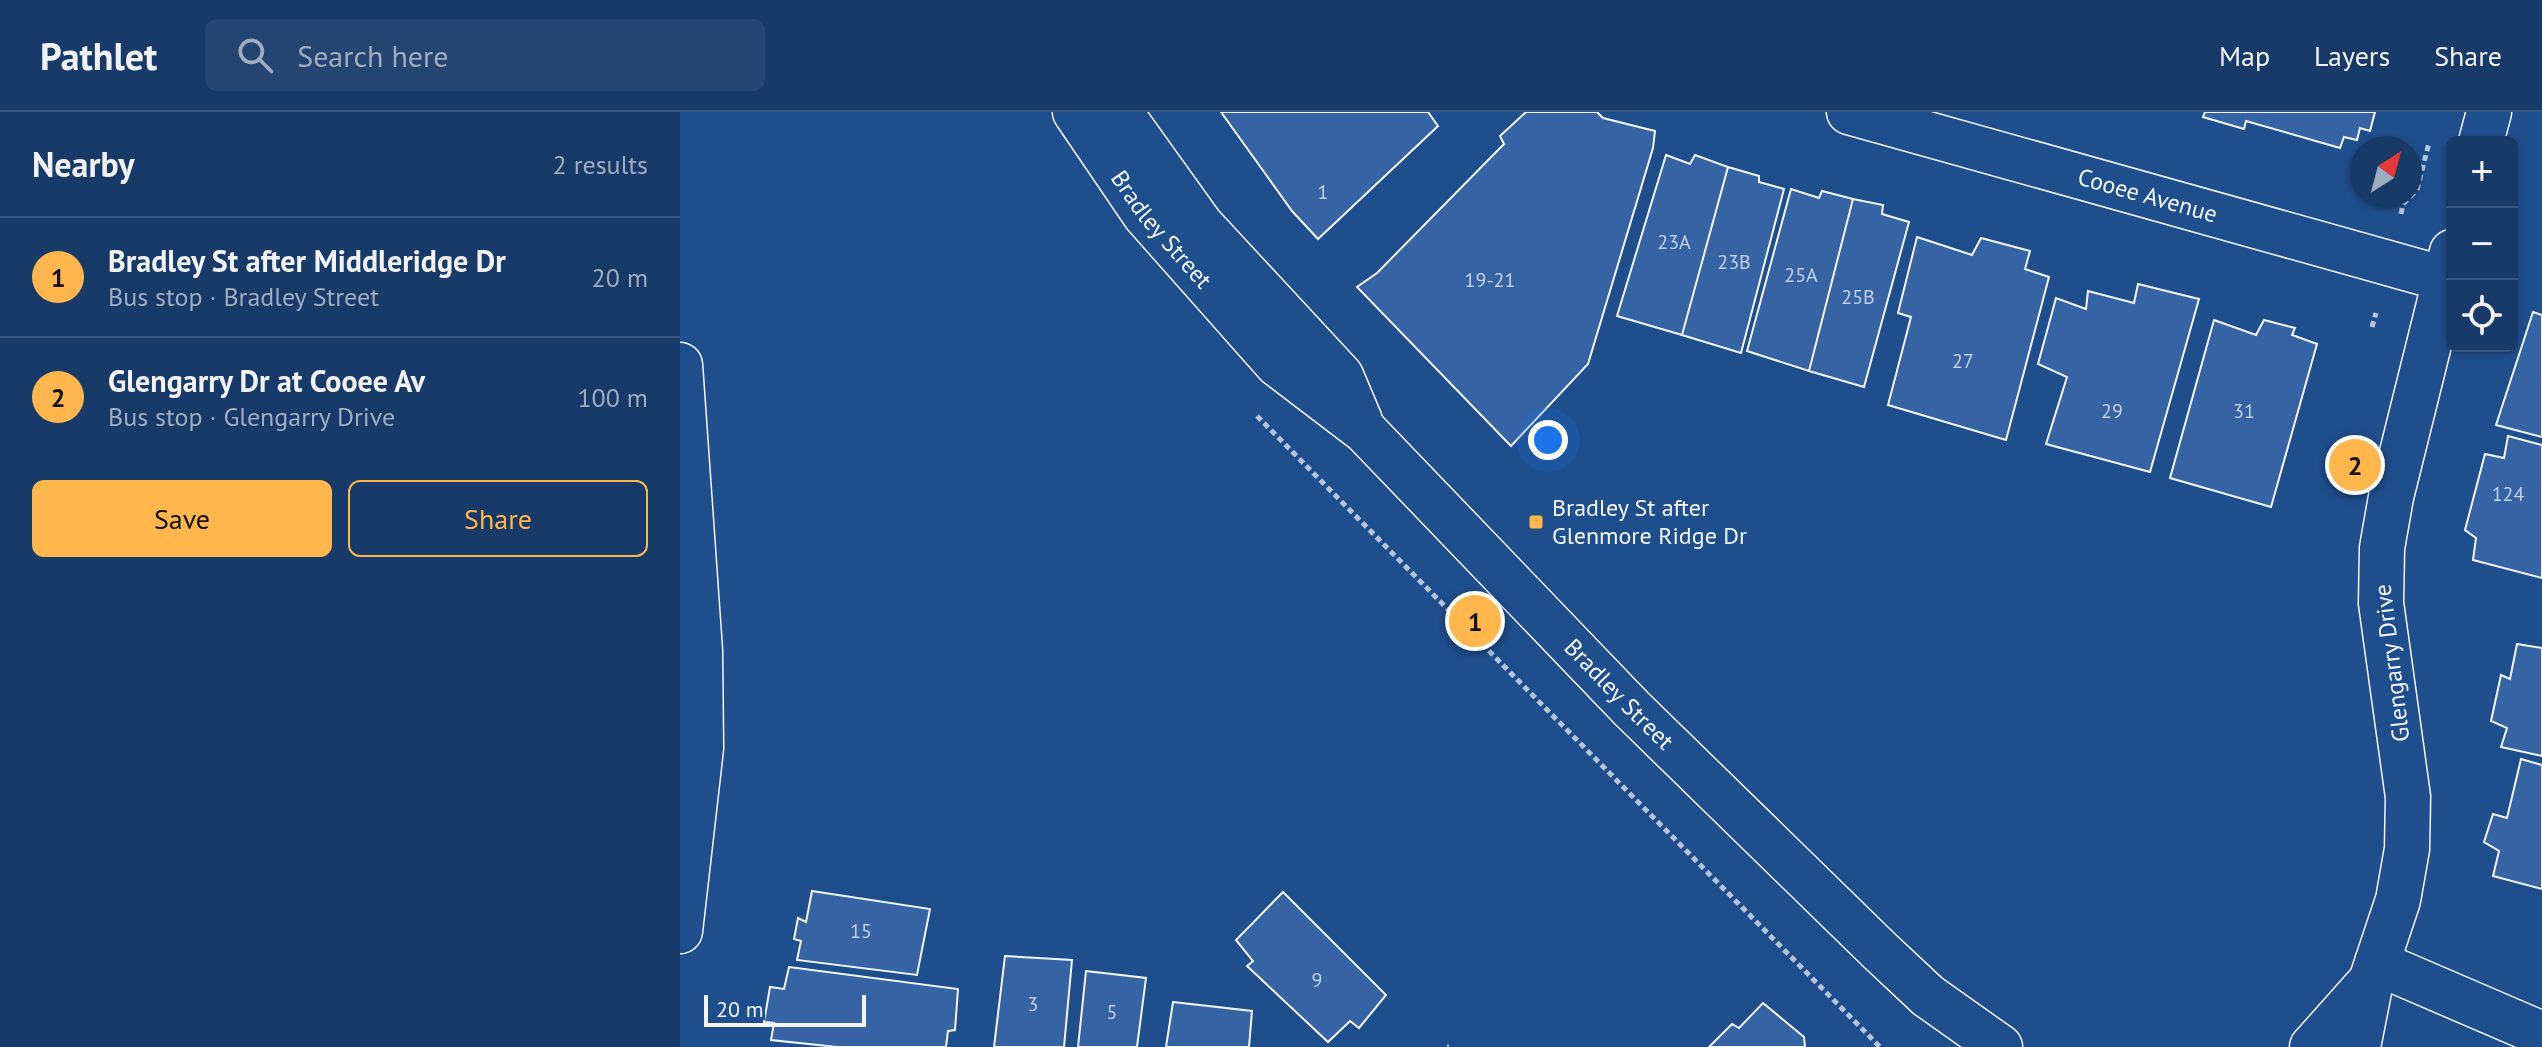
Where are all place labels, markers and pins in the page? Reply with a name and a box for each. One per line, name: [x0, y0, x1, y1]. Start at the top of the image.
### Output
pin: 2: [2329, 435, 2381, 495]
place label: Bradley St after Glenmore Ridge Dr: [1552, 492, 1747, 551]
marker: Bradley St after Glenmore Ridge Dr: [1527, 513, 1545, 531]
pin: 1: [1449, 591, 1501, 651]

